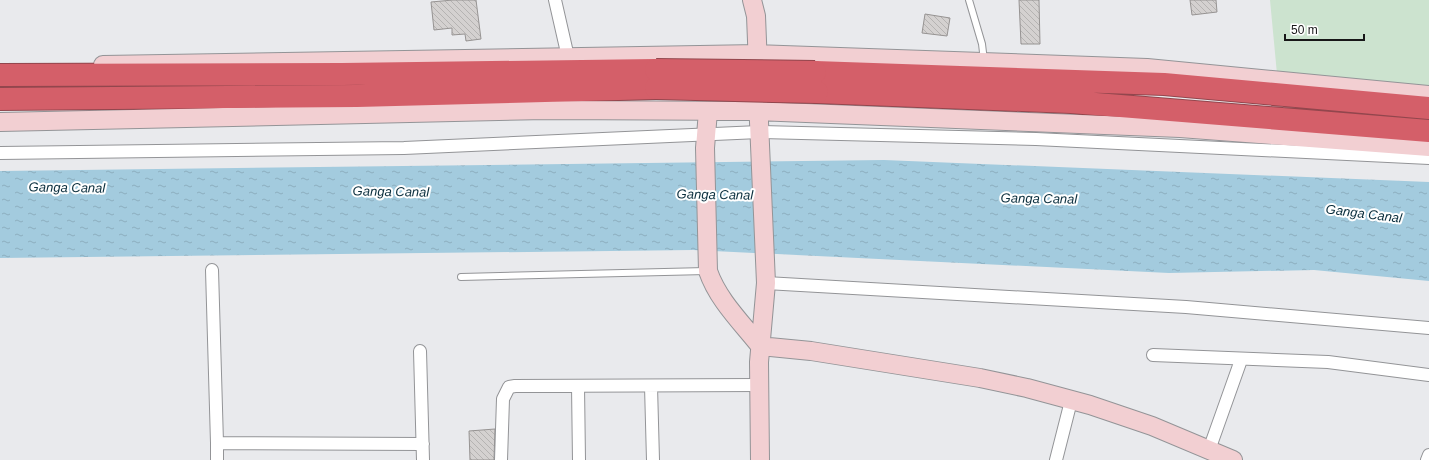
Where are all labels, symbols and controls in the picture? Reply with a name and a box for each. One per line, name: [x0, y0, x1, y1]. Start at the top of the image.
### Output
scale bar: [1285, 16, 1364, 42]
text: 50 m: [1291, 23, 1318, 37]
water label: Ganga Canal: [29, 179, 107, 196]
water label: Ganga Canal: [353, 183, 431, 200]
water label: Ganga Canal: [677, 186, 755, 203]
water label: Ganga Canal: [1001, 190, 1079, 207]
water label: Ganga Canal: [1325, 201, 1404, 226]

